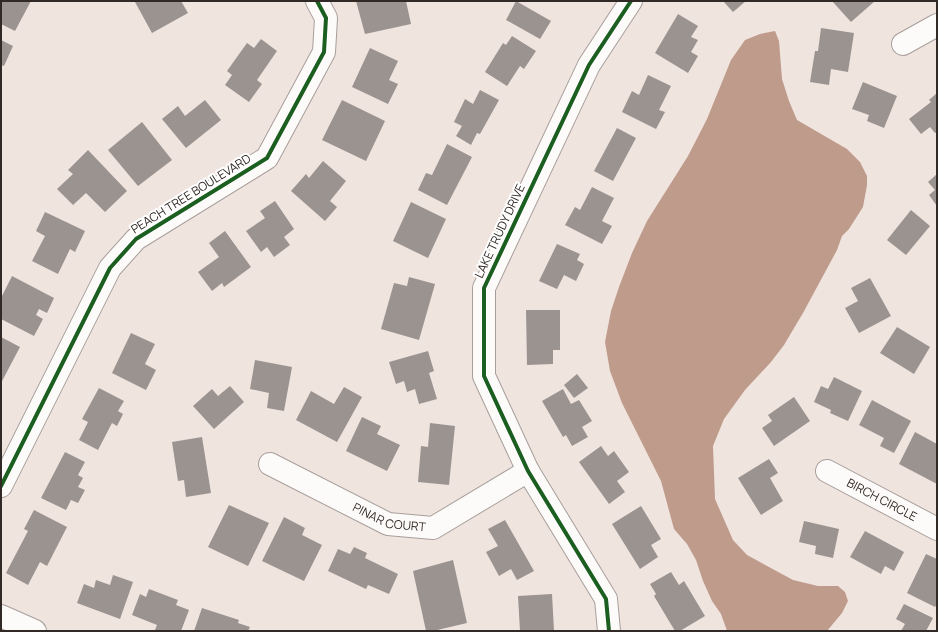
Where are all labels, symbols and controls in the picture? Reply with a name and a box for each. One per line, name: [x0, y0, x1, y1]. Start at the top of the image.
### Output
street label: PEACH TREE BOULEVARD: [127, 150, 254, 237]
street label: LAKE TRUDY DRIVE: [470, 181, 529, 281]
street label: BIRCH CIRCLE: [844, 474, 920, 525]
street label: PINAR COURT: [350, 499, 427, 535]

